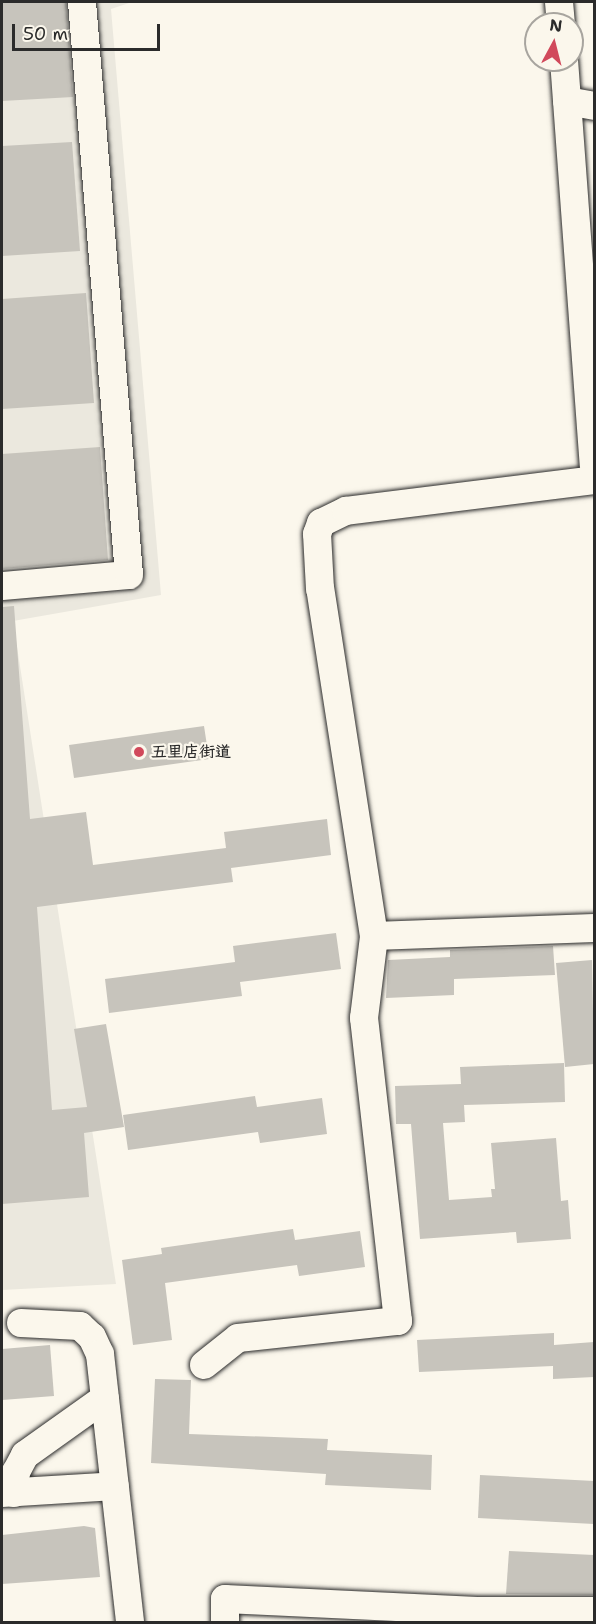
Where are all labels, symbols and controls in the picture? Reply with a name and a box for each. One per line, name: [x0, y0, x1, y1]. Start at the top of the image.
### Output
scale bar: [15, 12, 164, 50]
north arrow: [524, 12, 584, 72]
text: N: [548, 14, 564, 37]
text: 50 m: [23, 22, 68, 46]
place label: 五里店街道: [151, 742, 231, 762]
marker: 五里店街道: [132, 745, 146, 759]

